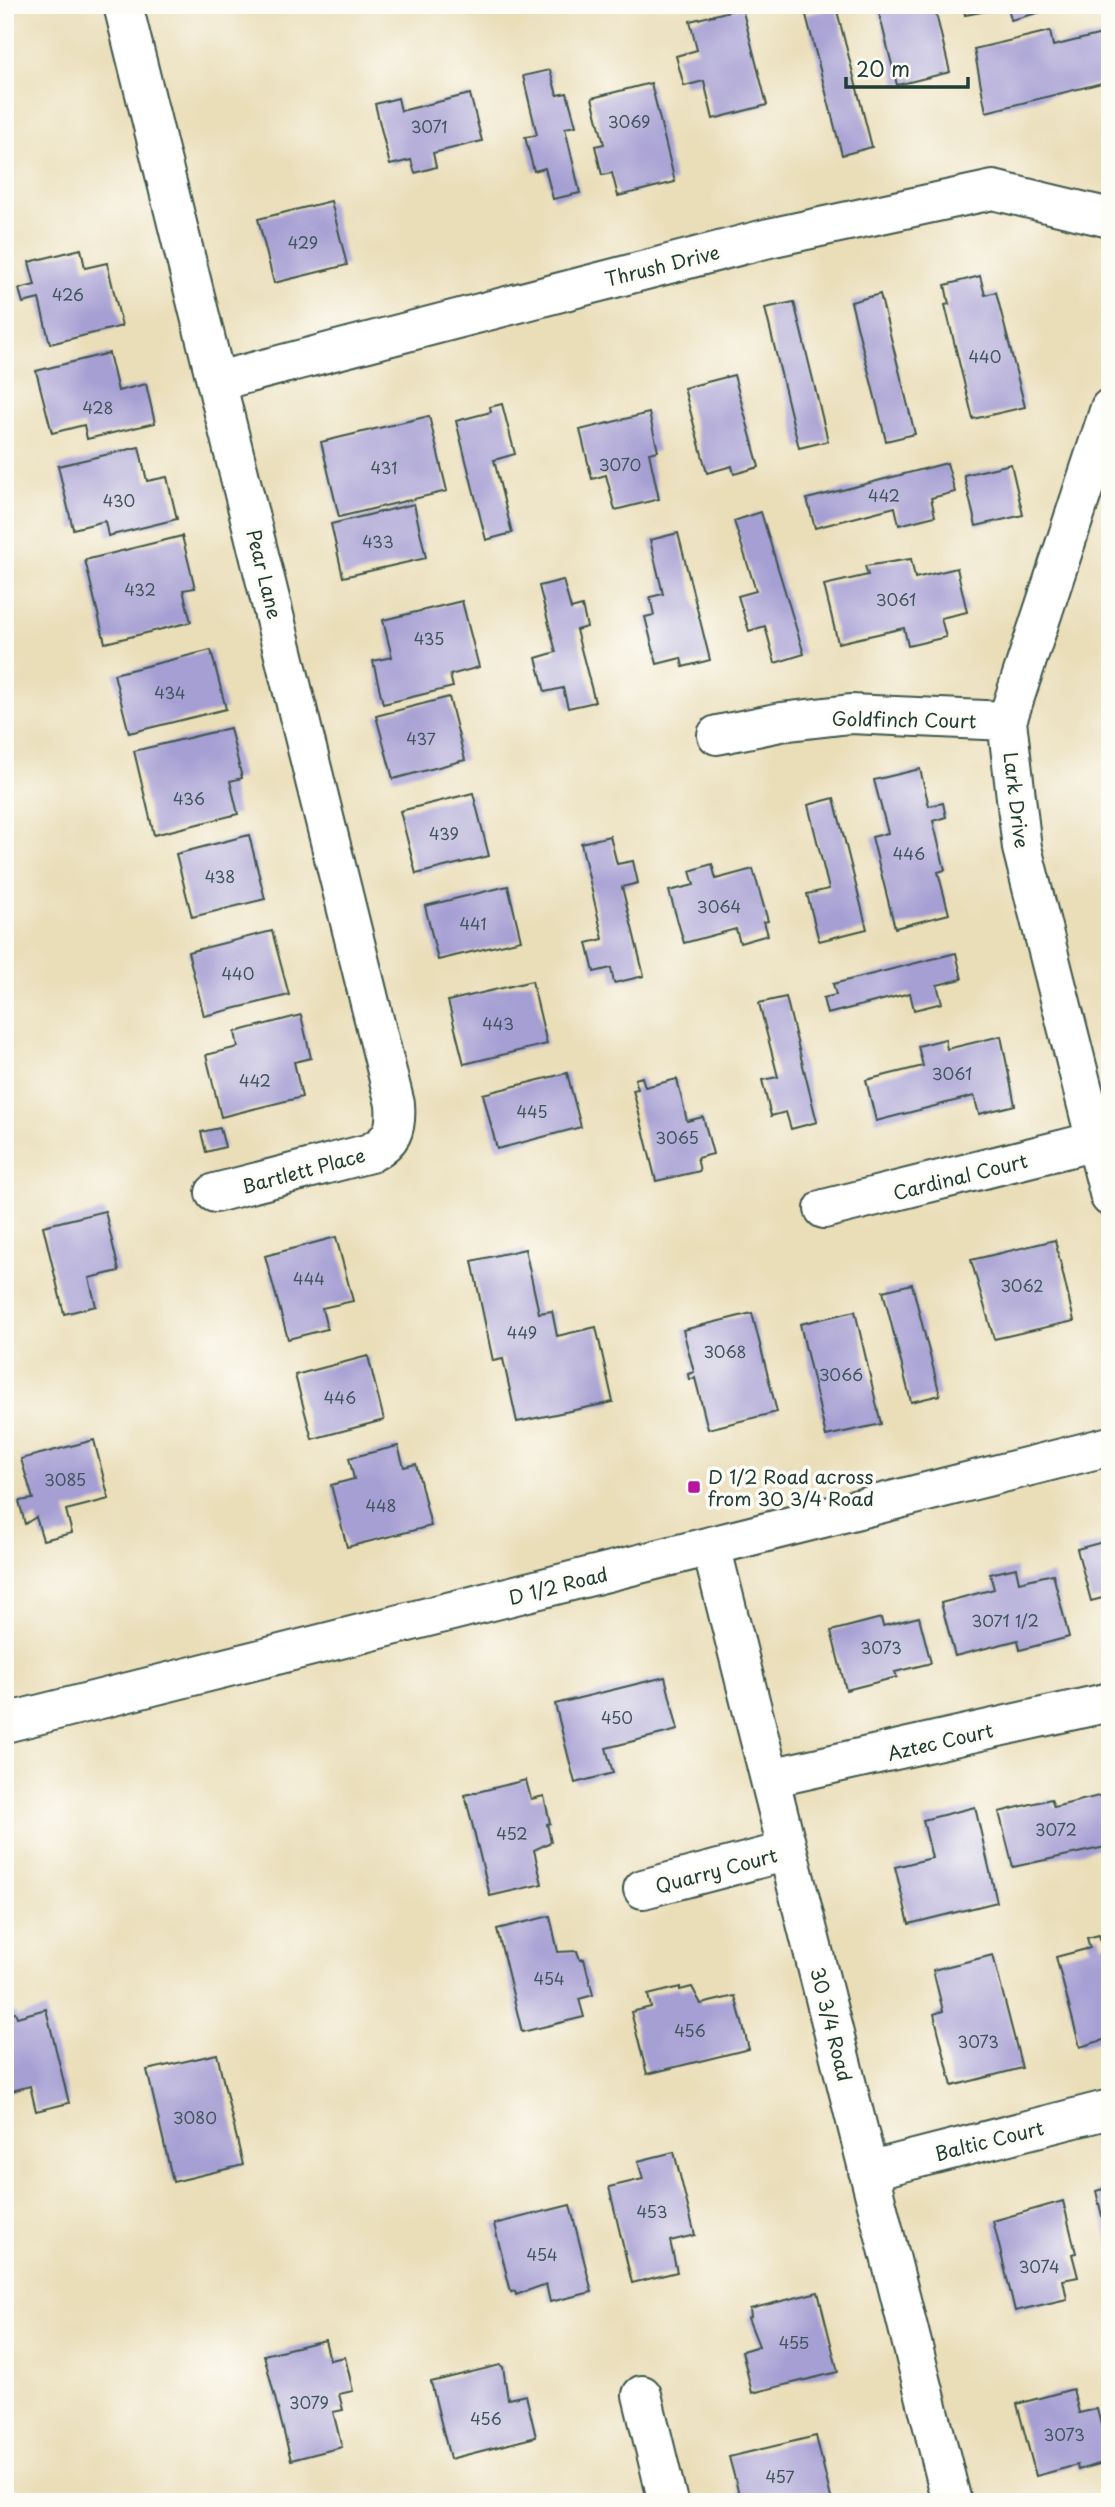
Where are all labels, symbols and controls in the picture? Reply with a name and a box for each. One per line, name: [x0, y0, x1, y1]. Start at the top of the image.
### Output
scale bar: [846, 46, 968, 90]
text: 20 m: [856, 52, 910, 84]
house number: 3069: [608, 109, 650, 133]
house number: 3071: [410, 114, 448, 138]
house number: 429: [288, 230, 318, 254]
street label: Thrush Drive: [602, 237, 722, 293]
house number: 426: [52, 282, 84, 306]
house number: 440: [969, 344, 1001, 368]
house number: 428: [82, 395, 114, 419]
house number: 3070: [599, 452, 641, 476]
house number: 431: [371, 455, 397, 479]
house number: 442: [868, 483, 900, 507]
house number: 430: [103, 488, 135, 512]
street label: Pear Lane: [240, 526, 290, 622]
house number: 433: [362, 529, 394, 553]
house number: 432: [124, 577, 156, 601]
house number: 3061: [876, 587, 916, 611]
house number: 435: [414, 626, 444, 650]
house number: 434: [154, 680, 186, 704]
street label: Goldfinch Court: [831, 704, 977, 734]
house number: 437: [406, 726, 436, 750]
street label: Lark Drive: [997, 750, 1037, 850]
house number: 436: [173, 786, 205, 810]
house number: 439: [429, 821, 459, 845]
house number: 446: [893, 841, 925, 865]
house number: 438: [205, 864, 235, 888]
house number: 3064: [697, 894, 741, 918]
house number: 441: [459, 911, 487, 935]
house number: 440: [222, 961, 254, 985]
house number: 443: [482, 1011, 514, 1035]
house number: 3061: [932, 1061, 972, 1085]
house number: 442: [239, 1068, 271, 1092]
house number: 445: [516, 1099, 548, 1123]
house number: 3065: [655, 1125, 699, 1149]
street label: Bartlett Place: [238, 1140, 368, 1200]
street label: Cardinal Court: [890, 1146, 1030, 1206]
house number: 444: [293, 1266, 325, 1290]
house number: 3062: [1000, 1273, 1044, 1297]
house number: 449: [507, 1320, 537, 1344]
house number: 3068: [703, 1339, 747, 1363]
house number: 3066: [819, 1362, 863, 1386]
house number: 446: [324, 1385, 356, 1409]
place label: D 1/2 Road across from 30 3/4 Road: [708, 1462, 874, 1512]
house number: 3085: [44, 1467, 86, 1491]
marker: D 1/2 Road across from 30 3/4 Road: [686, 1479, 702, 1495]
house number: 448: [365, 1493, 397, 1517]
street label: D 1/2 Road: [505, 1559, 611, 1611]
house number: 3071 1/2: [971, 1608, 1039, 1632]
house number: 3073: [860, 1635, 902, 1659]
house number: 450: [601, 1705, 633, 1729]
street label: Aztec Court: [884, 1715, 996, 1767]
house number: 3072: [1035, 1817, 1077, 1841]
house number: 452: [496, 1821, 528, 1845]
street label: Quarry Court: [652, 1840, 780, 1900]
street label: 30 3/4 Road: [804, 1964, 860, 2084]
house number: 454: [533, 1966, 565, 1990]
house number: 456: [674, 2018, 706, 2042]
house number: 3073: [957, 2029, 999, 2053]
house number: 3080: [173, 2105, 217, 2129]
street label: Baltic Court: [932, 2113, 1047, 2167]
house number: 453: [636, 2199, 668, 2223]
house number: 454: [526, 2242, 558, 2266]
house number: 3074: [1018, 2254, 1060, 2278]
house number: 455: [779, 2330, 809, 2354]
house number: 3079: [289, 2390, 329, 2414]
house number: 456: [470, 2406, 502, 2430]
house number: 3073: [1043, 2422, 1085, 2446]
house number: 457: [765, 2464, 795, 2488]

